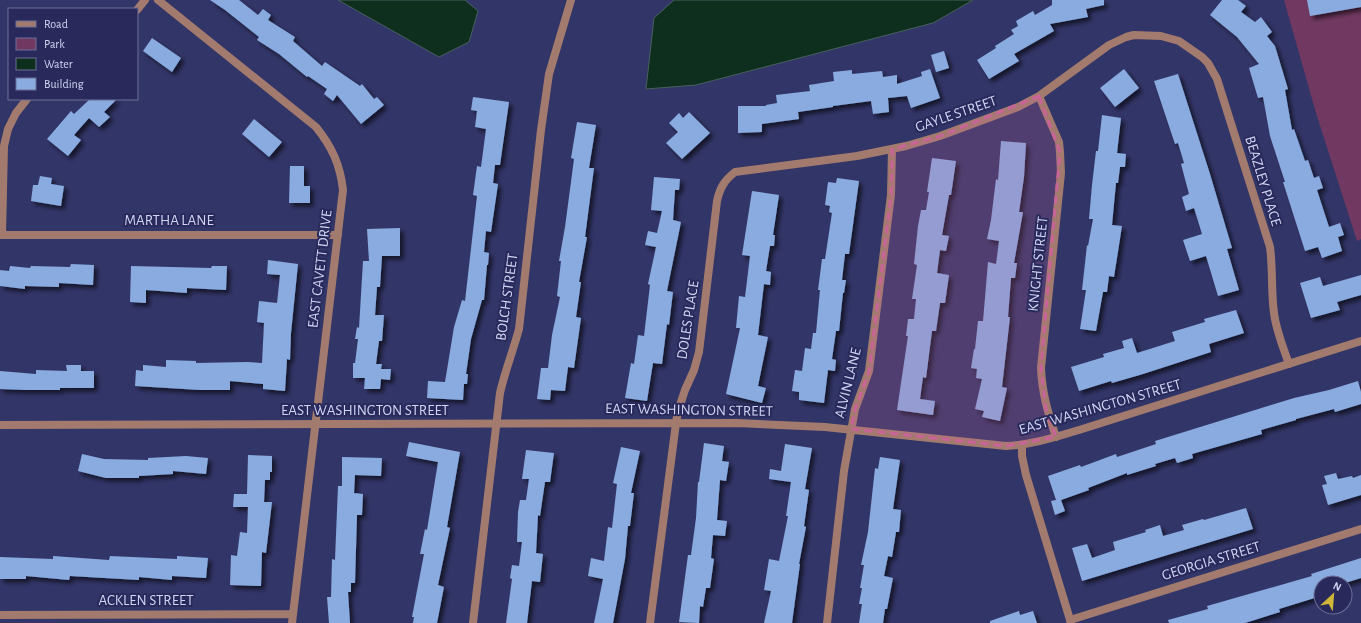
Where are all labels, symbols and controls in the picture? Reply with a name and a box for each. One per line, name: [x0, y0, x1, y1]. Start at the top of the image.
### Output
legend: [8, 8, 138, 100]
text: Road: [44, 18, 68, 30]
text: Park: [44, 38, 65, 50]
text: Water: [44, 58, 73, 70]
text: Building: [44, 78, 84, 90]
street label: GAYLE STREET: [913, 93, 999, 135]
street label: BEAZLEY PLACE: [1242, 134, 1284, 228]
street label: EAST CAVETT DRIVE: [305, 209, 335, 329]
street label: MARTHA LANE: [124, 213, 214, 228]
street label: KNIGHT STREET: [1026, 215, 1051, 312]
street label: BOLCH STREET: [493, 252, 521, 342]
street label: DOLES PLACE: [674, 279, 702, 361]
street label: ALVIN LANE: [832, 346, 864, 420]
street label: EAST WASHINGTON STREET: [1017, 376, 1183, 437]
street label: EAST WASHINGTON STREET: [605, 401, 774, 419]
street label: EAST WASHINGTON STREET: [281, 403, 450, 418]
street label: GEORGIA STREET: [1160, 539, 1263, 583]
north arrow: [1313, 575, 1353, 615]
text: N: [1331, 580, 1343, 593]
street label: ACKLEN STREET: [99, 593, 194, 608]

